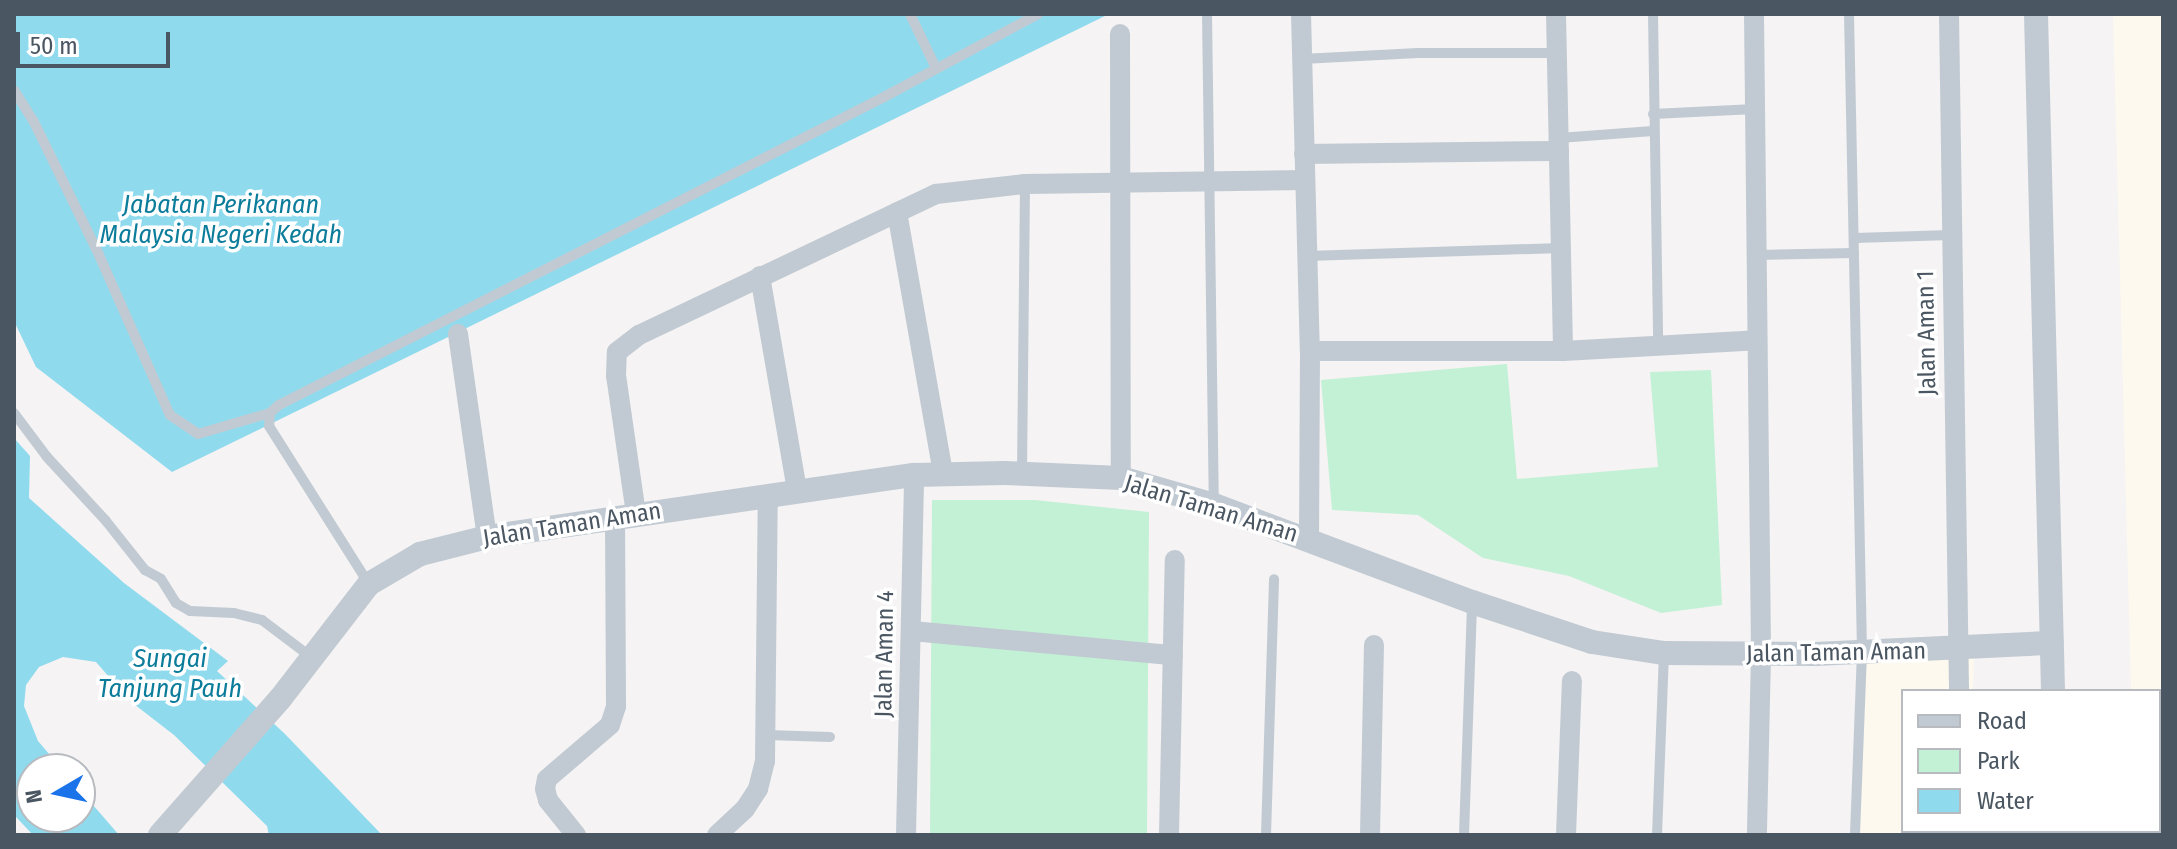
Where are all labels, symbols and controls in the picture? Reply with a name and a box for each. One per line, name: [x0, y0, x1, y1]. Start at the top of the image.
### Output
scale bar: [20, 16, 174, 66]
text: 50 m: [30, 32, 78, 60]
water label: Jabatan Perikanan Malaysia Negeri Kedah: [100, 189, 342, 250]
street label: Jalan Aman 1: [1912, 270, 1942, 396]
street label: Jalan Taman Aman: [1121, 469, 1301, 549]
street label: Jalan Taman Aman: [481, 497, 663, 553]
street label: Jalan Aman 4: [869, 590, 901, 718]
street label: Jalan Taman Aman: [1746, 637, 1926, 669]
water label: Sungai Tanjung Pauh: [98, 643, 242, 704]
legend: [1901, 689, 2161, 833]
text: Road: [1977, 707, 2027, 735]
text: Park: [1977, 747, 2020, 775]
north arrow: [16, 753, 96, 833]
text: Water: [1977, 787, 2034, 815]
text: N: [19, 788, 48, 805]

